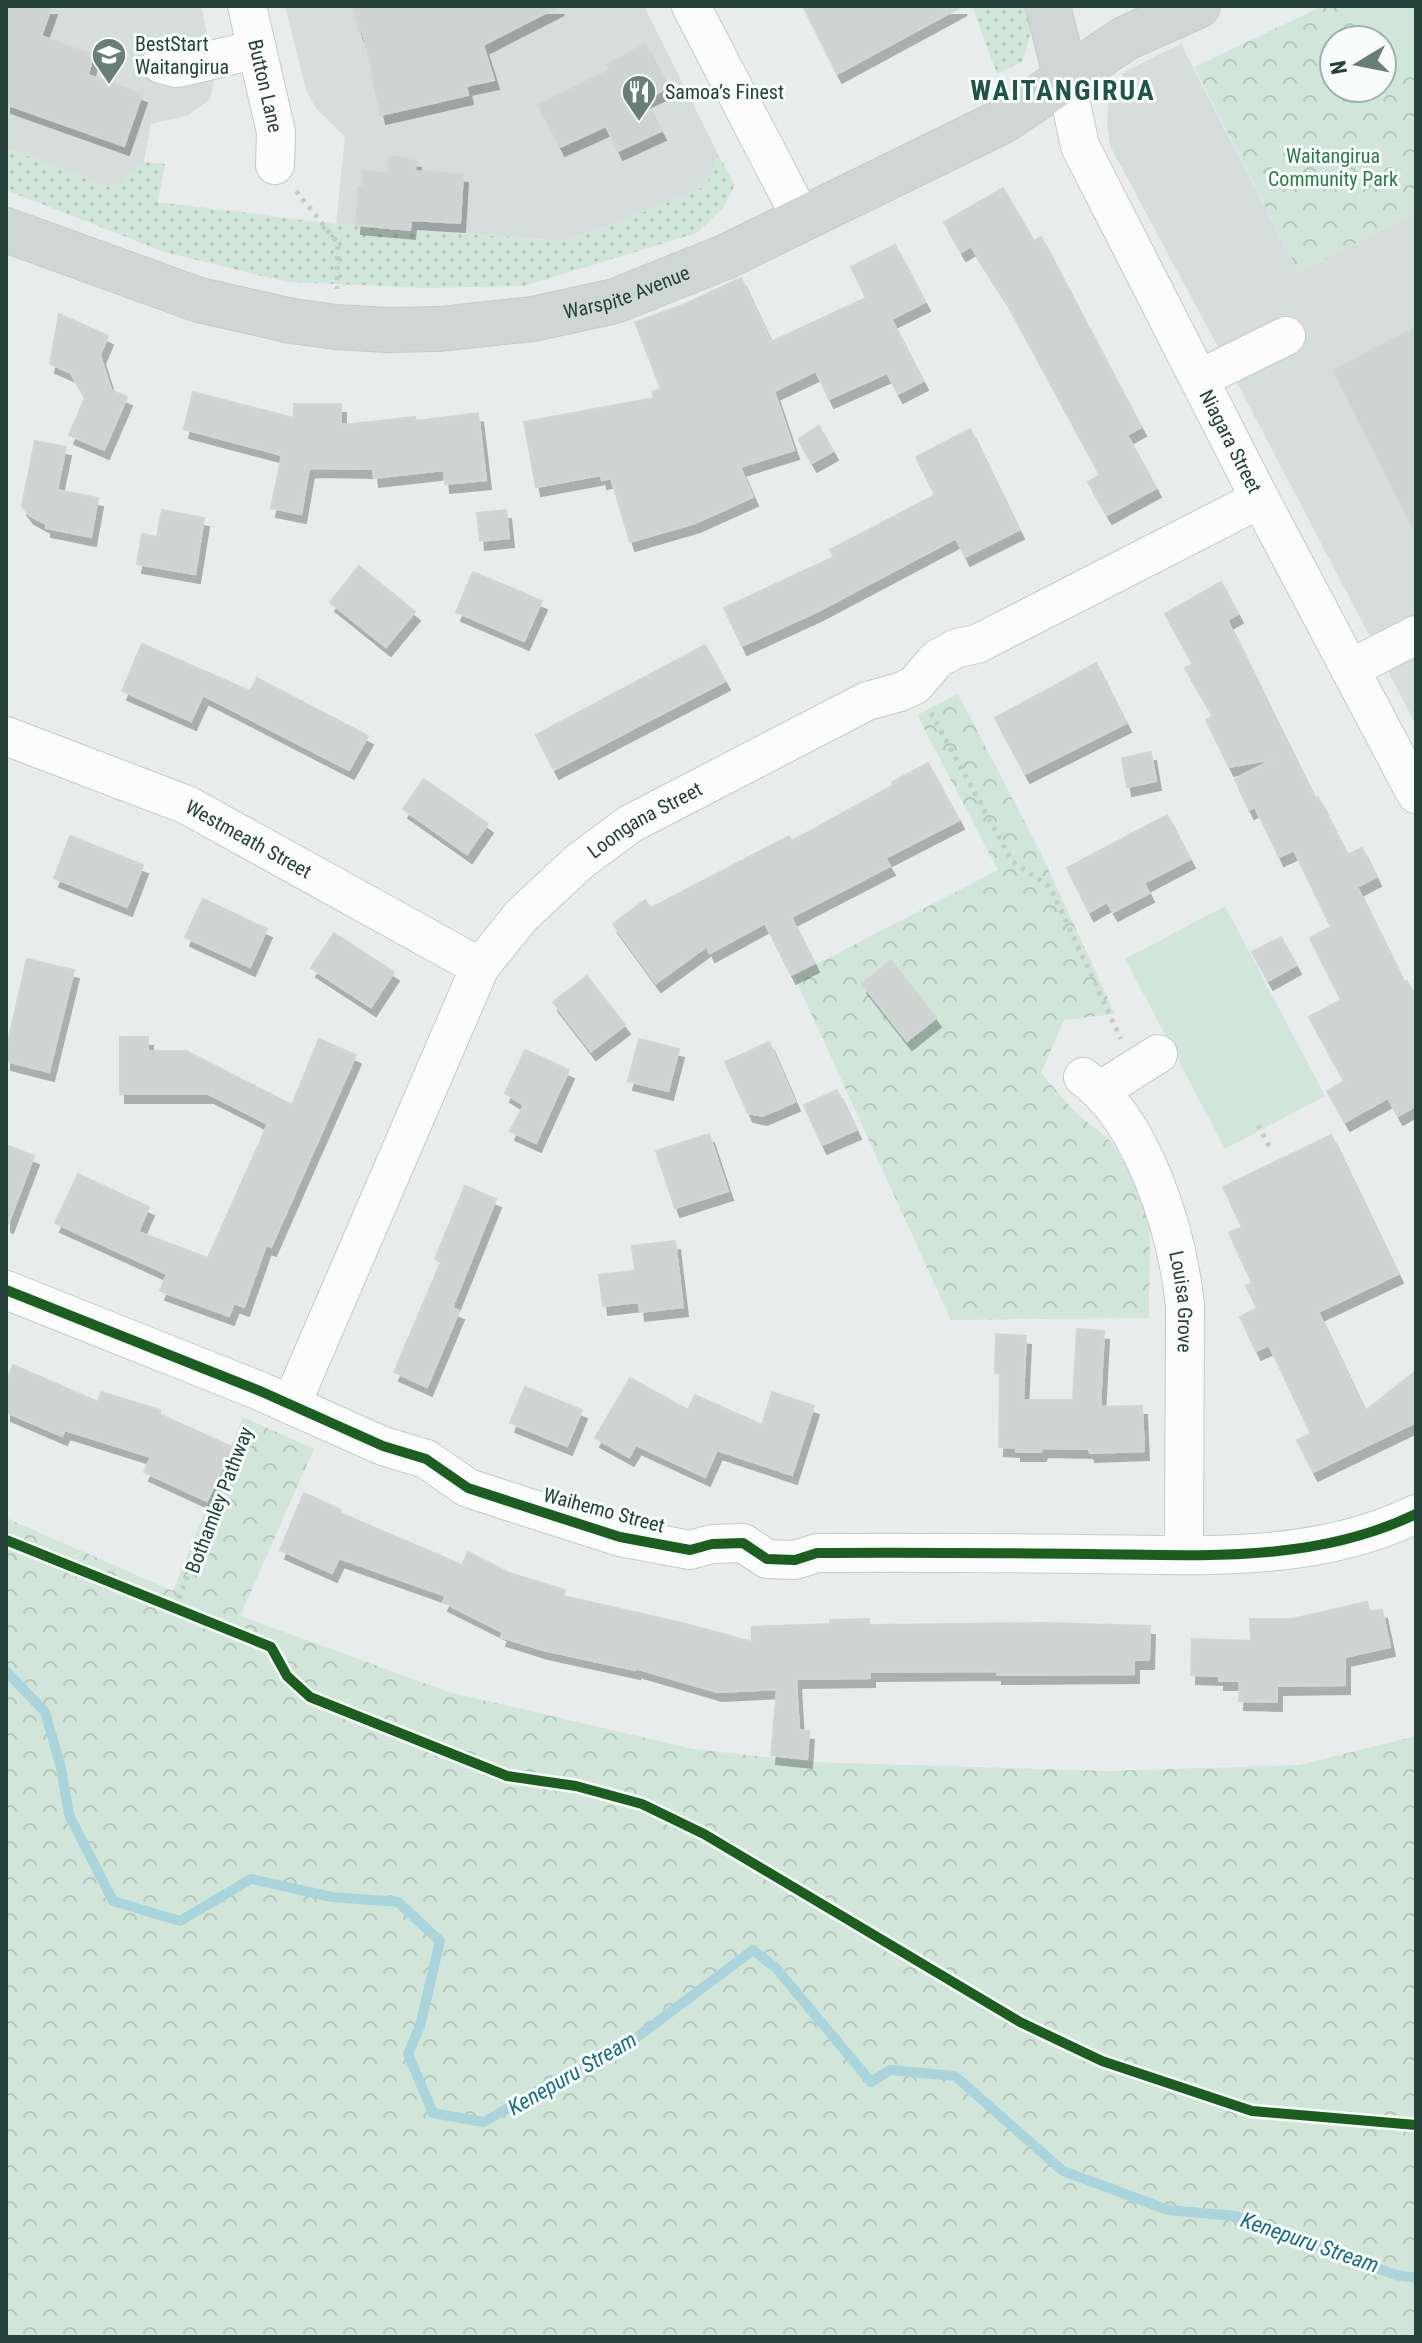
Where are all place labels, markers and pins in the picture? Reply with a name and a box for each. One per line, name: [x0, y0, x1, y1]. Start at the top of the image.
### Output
place label: BestStart Waitangirua: [135, 32, 229, 79]
school or university icon: BestStart Waitangirua: [90, 36, 128, 86]
restaurant icon: Samoa’s Finest: [620, 73, 658, 123]
place label: Samoa’s Finest: [665, 80, 784, 104]

